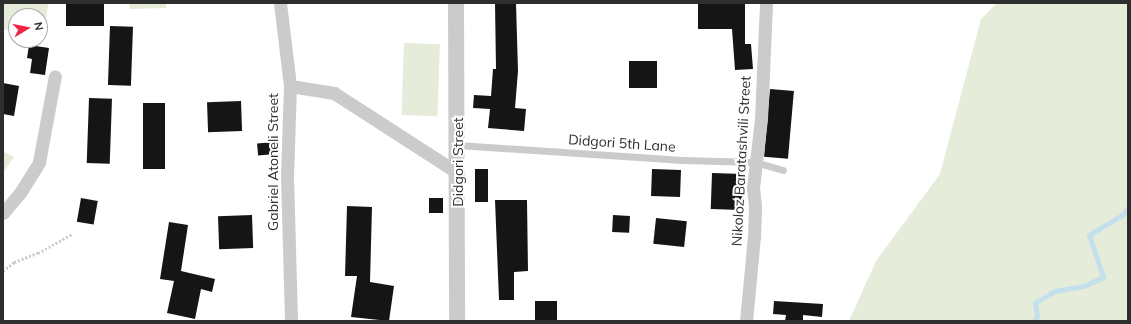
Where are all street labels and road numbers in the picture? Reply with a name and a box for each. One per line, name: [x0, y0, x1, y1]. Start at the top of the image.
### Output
street label: Nikoloz Baratashvili Street: [728, 75, 754, 247]
street label: Gabriel Atoneli Street: [265, 93, 281, 231]
street label: Didgori Street: [450, 117, 466, 207]
street label: Didgori 5th Lane: [568, 131, 676, 155]

